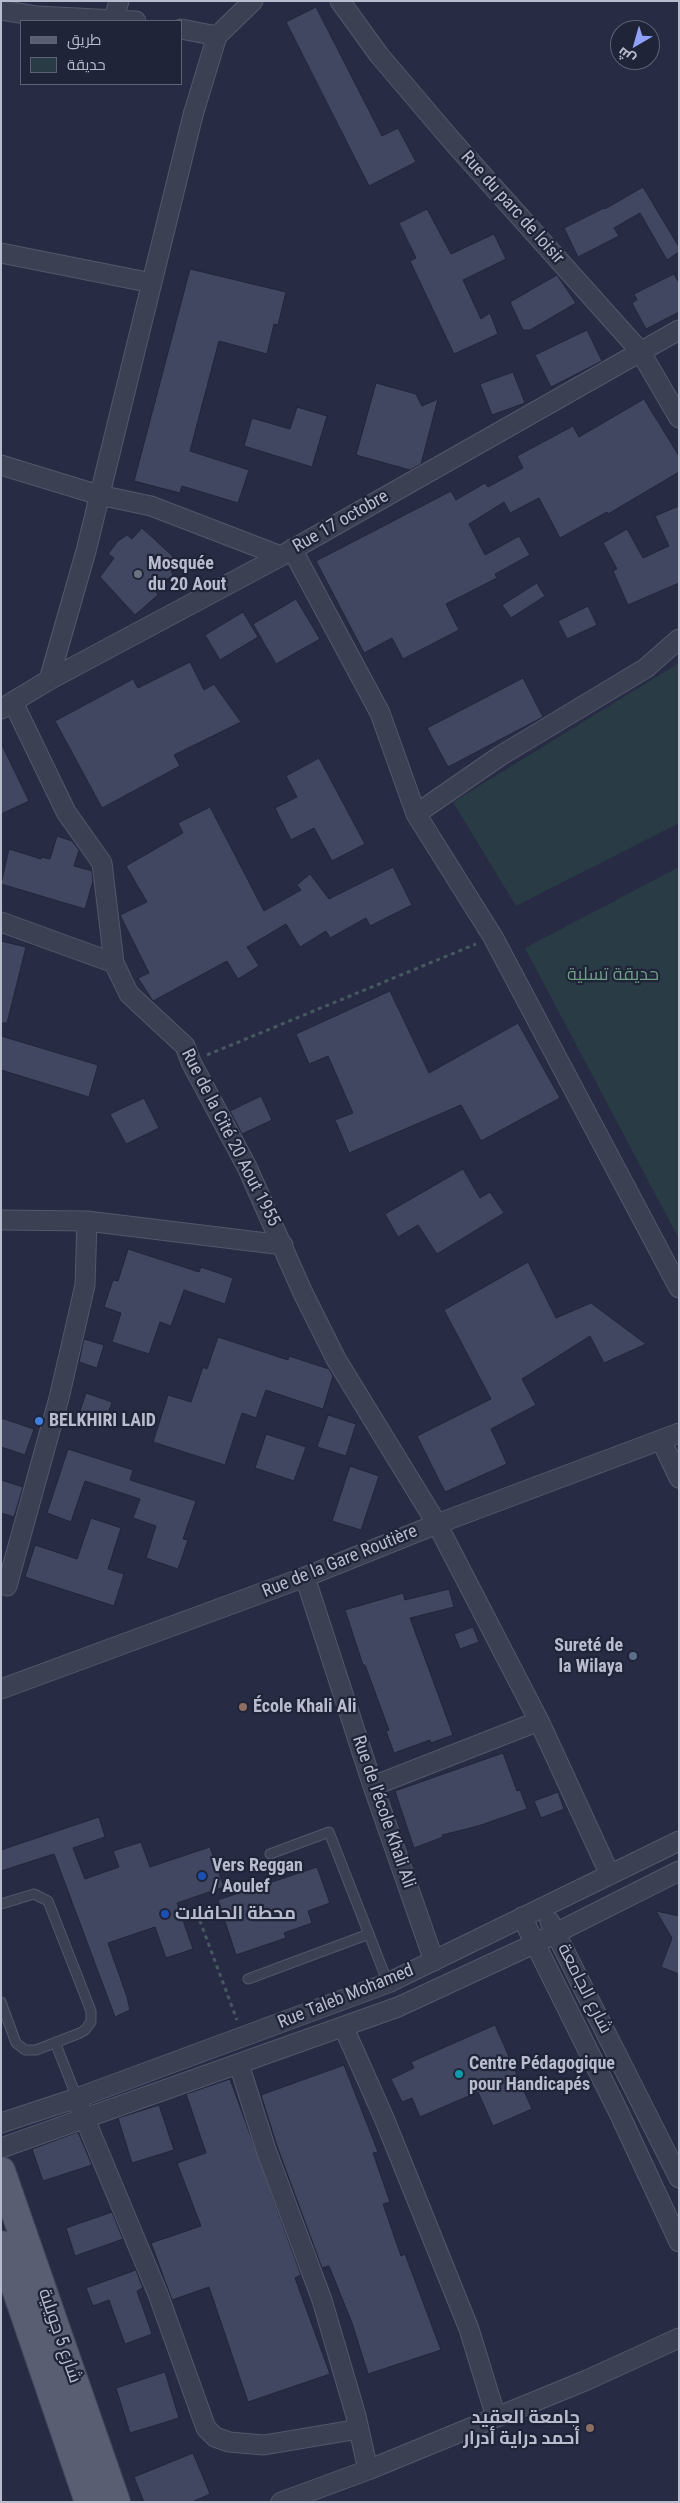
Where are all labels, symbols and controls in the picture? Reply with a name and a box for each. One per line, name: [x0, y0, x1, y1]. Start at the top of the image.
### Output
legend: [20, 20, 182, 85]
north arrow: [610, 20, 660, 70]
text: طريق: [67, 31, 101, 49]
text: ش: [614, 44, 638, 68]
text: حديقة: [67, 56, 106, 74]
street label: Rue du parc de loisir: [456, 147, 568, 269]
street label: Rue 17 octobre: [289, 486, 393, 558]
place label: Mosquée du 20 Aout: [148, 553, 226, 596]
marker: Mosquée du 20 Aout: [132, 568, 144, 580]
park label: حديقة تسلية: [567, 964, 659, 986]
street label: Rue de la Cité 20 Aout 1955: [176, 1046, 284, 1230]
place label: BELKHIRI LAID: [49, 1410, 156, 1432]
marker: BELKHIRI LAID: [33, 1415, 45, 1427]
street label: Rue de la Gare Routière: [259, 1521, 421, 1603]
place label: Sureté de la Wilaya: [554, 1635, 623, 1678]
marker: Sureté de la Wilaya: [627, 1650, 639, 1662]
place label: École Khali Ali: [253, 1696, 357, 1718]
marker: École Khali Ali: [237, 1701, 249, 1713]
street label: Rue de l'école Khali Ali: [347, 1733, 419, 1891]
place label: Vers Reggan / Aoulef: [212, 1855, 303, 1898]
marker: Vers Reggan / Aoulef: [196, 1870, 208, 1882]
place label: محطة الحافلات: [175, 1903, 296, 1925]
marker: محطة الحافلات: [159, 1908, 171, 1920]
street label: شارع الجامعة: [552, 1940, 616, 2038]
street label: Rue Taleb Mohamed: [275, 1960, 417, 2034]
place label: Centre Pédagogique pour Handicapés: [469, 2053, 615, 2096]
marker: Centre Pédagogique pour Handicapés: [453, 2068, 465, 2080]
street label: شارع 5 جويلية: [33, 2286, 85, 2386]
place label: جامعة العقيد أحمد دراية أدرار: [463, 2407, 580, 2450]
marker: جامعة العقيد أحمد دراية أدرار: [584, 2422, 596, 2434]

